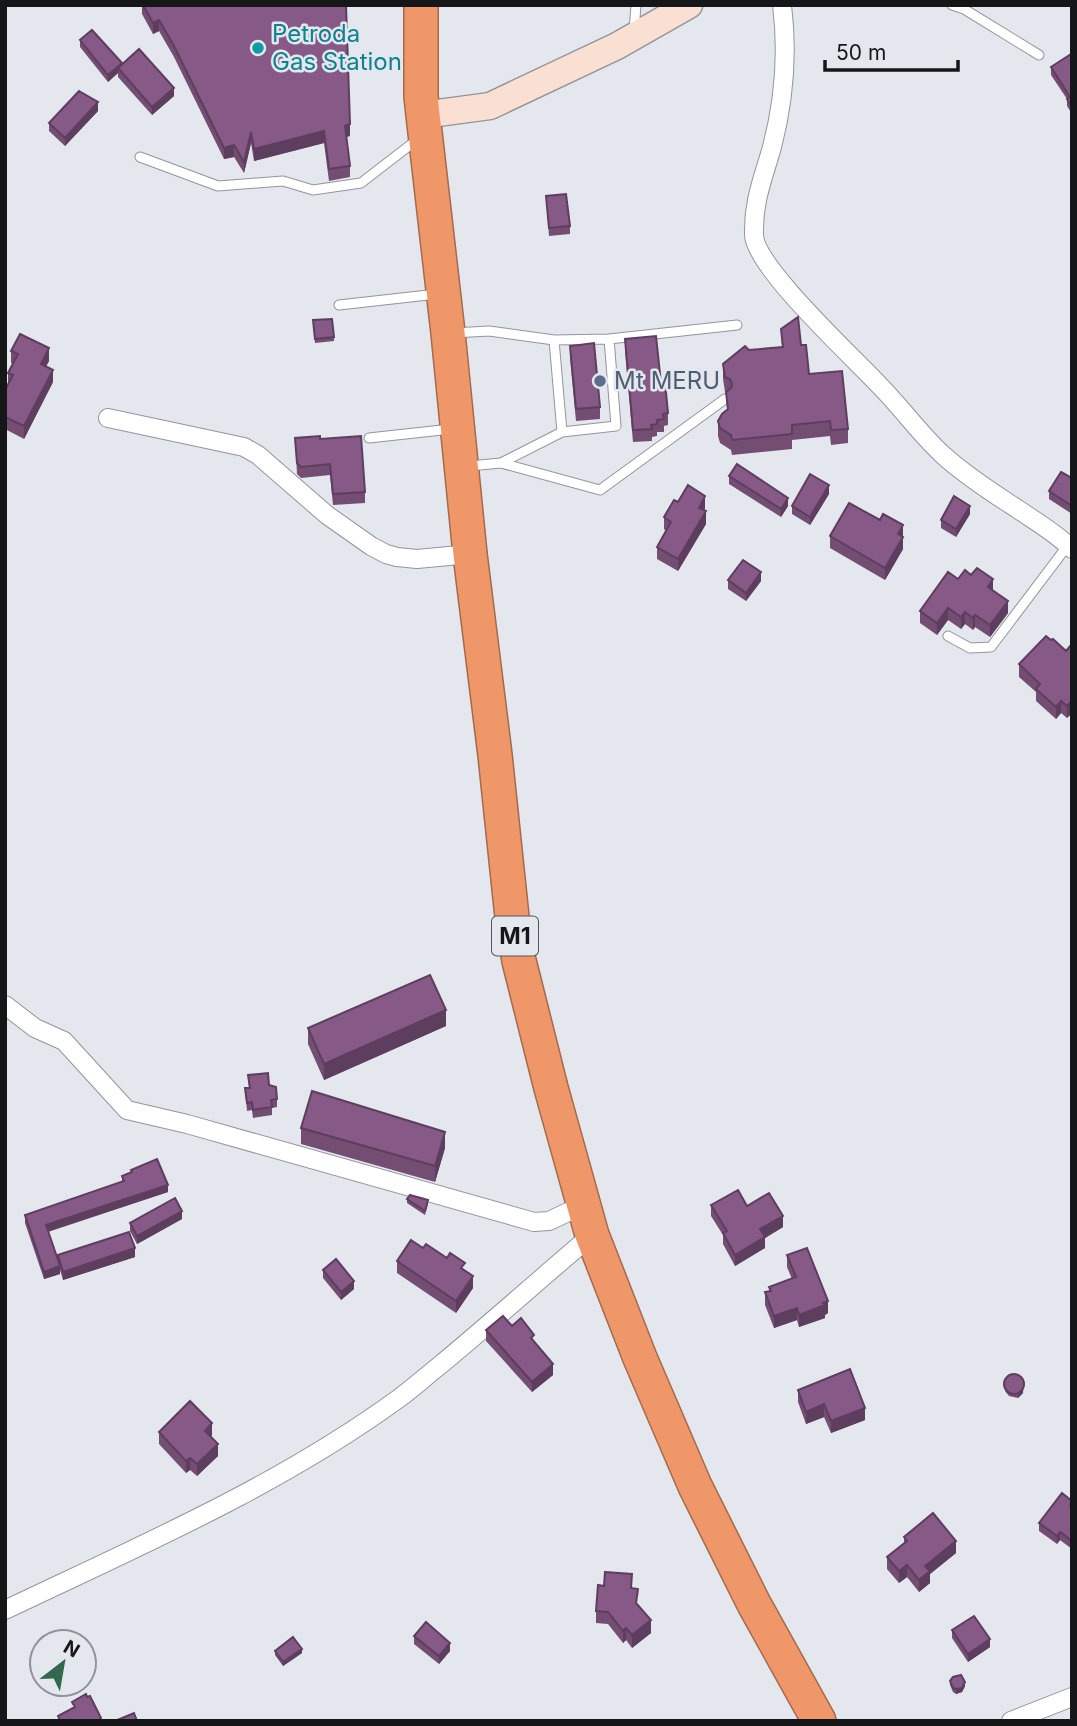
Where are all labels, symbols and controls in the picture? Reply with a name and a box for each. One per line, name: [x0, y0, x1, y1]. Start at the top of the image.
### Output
place label: Petroda Gas Station: [272, 19, 402, 76]
scale bar: [825, 28, 958, 72]
marker: Petroda Gas Station: [250, 40, 266, 56]
text: 50 m: [836, 40, 886, 65]
place label: Mt MERU: [614, 366, 720, 395]
marker: Mt MERU: [592, 373, 608, 389]
road number: M1: [492, 917, 538, 956]
north arrow: [28, 1628, 98, 1698]
text: N: [59, 1635, 84, 1662]

